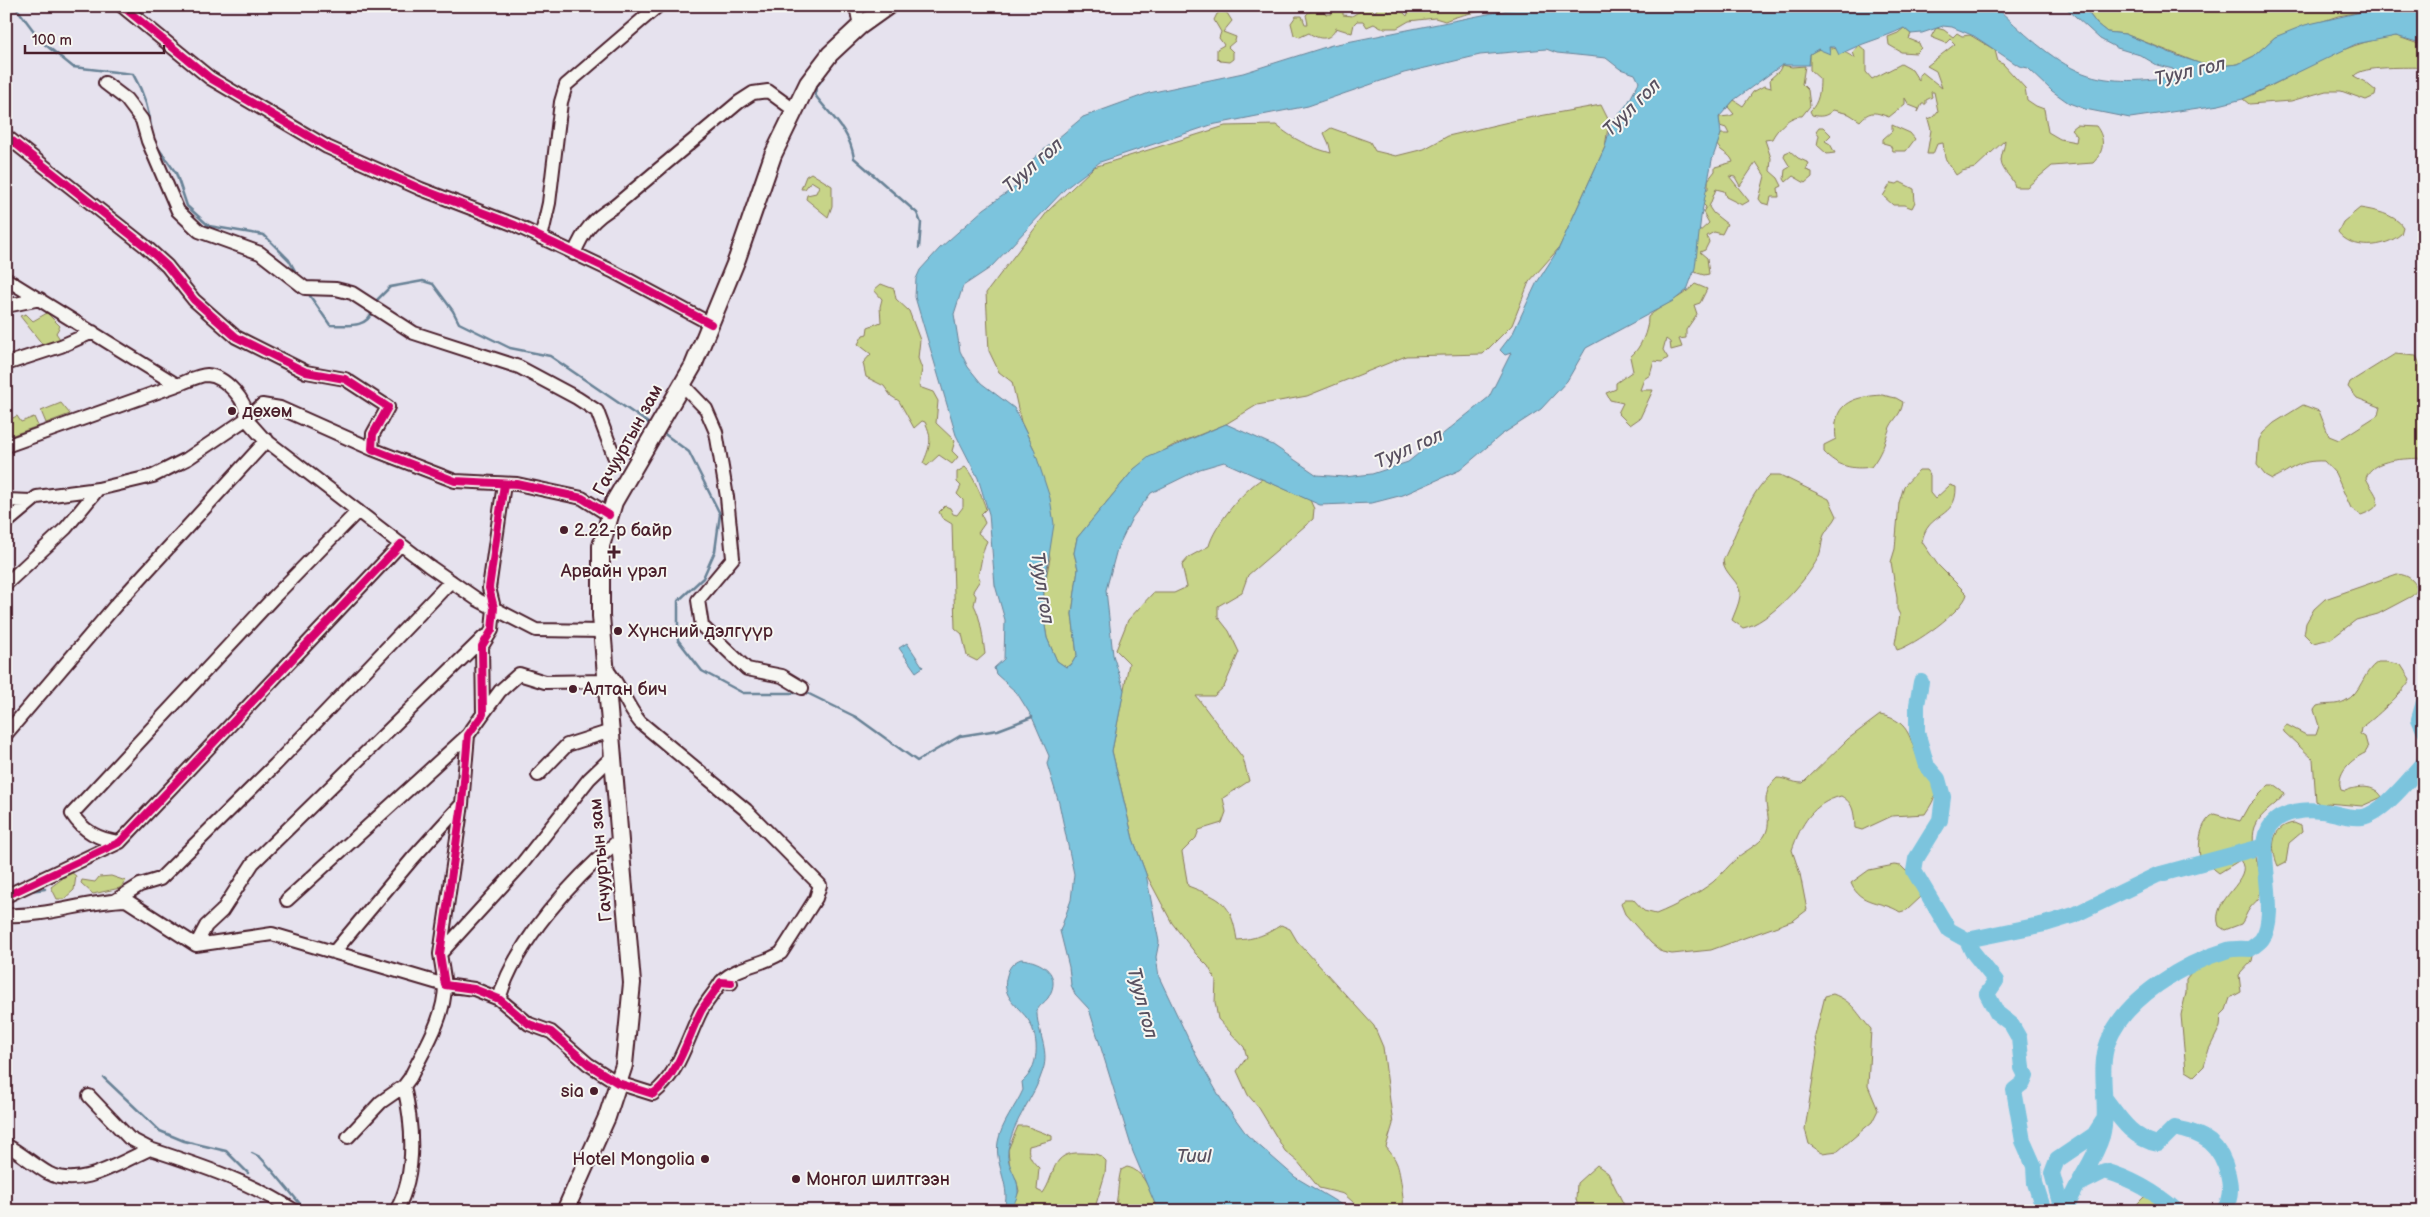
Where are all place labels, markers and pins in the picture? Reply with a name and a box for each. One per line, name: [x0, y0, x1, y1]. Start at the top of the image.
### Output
place label: дөхөм: [242, 401, 293, 422]
marker: дөхөм: [226, 405, 238, 417]
place label: 2.22-р байр: [574, 520, 672, 541]
marker: 2.22-р байр: [558, 524, 570, 536]
marker: Арвайн үрэл: [608, 546, 620, 558]
place label: Арвайн үрэл: [560, 561, 667, 582]
place label: Хүнсний дэлгүүр: [628, 621, 773, 642]
marker: Хүнсний дэлгүүр: [612, 625, 624, 637]
place label: Алтан бич: [582, 679, 667, 700]
marker: Алтан бич: [567, 683, 579, 695]
place label: sia: [561, 1081, 584, 1102]
marker: sia: [588, 1085, 600, 1097]
place label: Hotel Mongolia: [572, 1149, 695, 1170]
marker: Hotel Mongolia: [699, 1153, 711, 1165]
place label: Монгол шилтгээн: [806, 1169, 950, 1190]
marker: Монгол шилтгээн: [790, 1173, 802, 1185]

